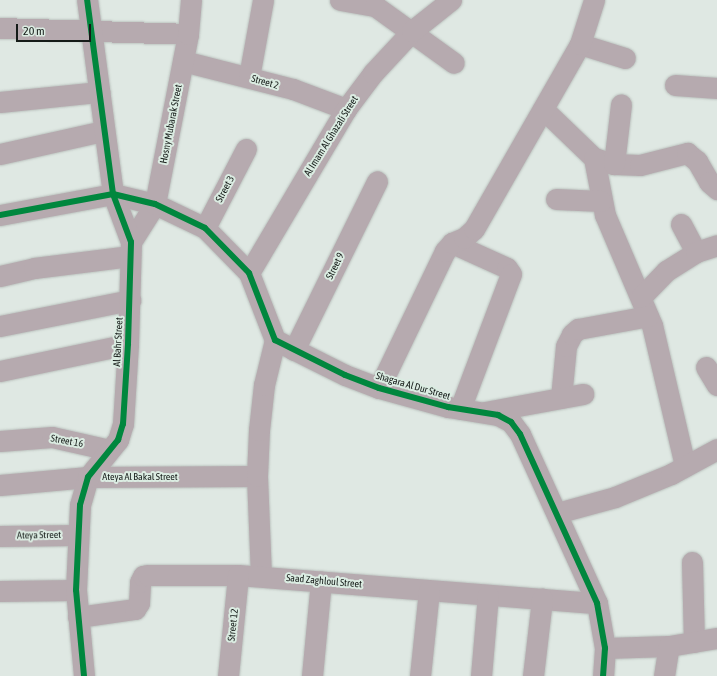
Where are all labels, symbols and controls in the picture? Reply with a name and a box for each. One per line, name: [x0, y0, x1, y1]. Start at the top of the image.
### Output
scale bar: [18, 16, 93, 42]
text: 20 m: [23, 24, 45, 38]
street label: Street 2: [250, 72, 280, 92]
street label: Hosny Mubarak Street: [157, 83, 185, 165]
street label: Al Imam Al Ghazali Street: [302, 94, 360, 178]
street label: Street 3: [213, 174, 237, 204]
street label: Street 9: [323, 251, 347, 281]
street label: Al Bahr Street: [111, 317, 125, 367]
street label: Shagara Al Dur Street: [374, 370, 452, 402]
street label: Street 16: [50, 432, 84, 450]
street label: Ateya Al Bakal Street: [102, 471, 178, 483]
street label: Ateya Street: [17, 529, 61, 541]
street label: Saad Zaghloul Street: [286, 572, 362, 590]
street label: Street 12: [225, 608, 241, 642]

